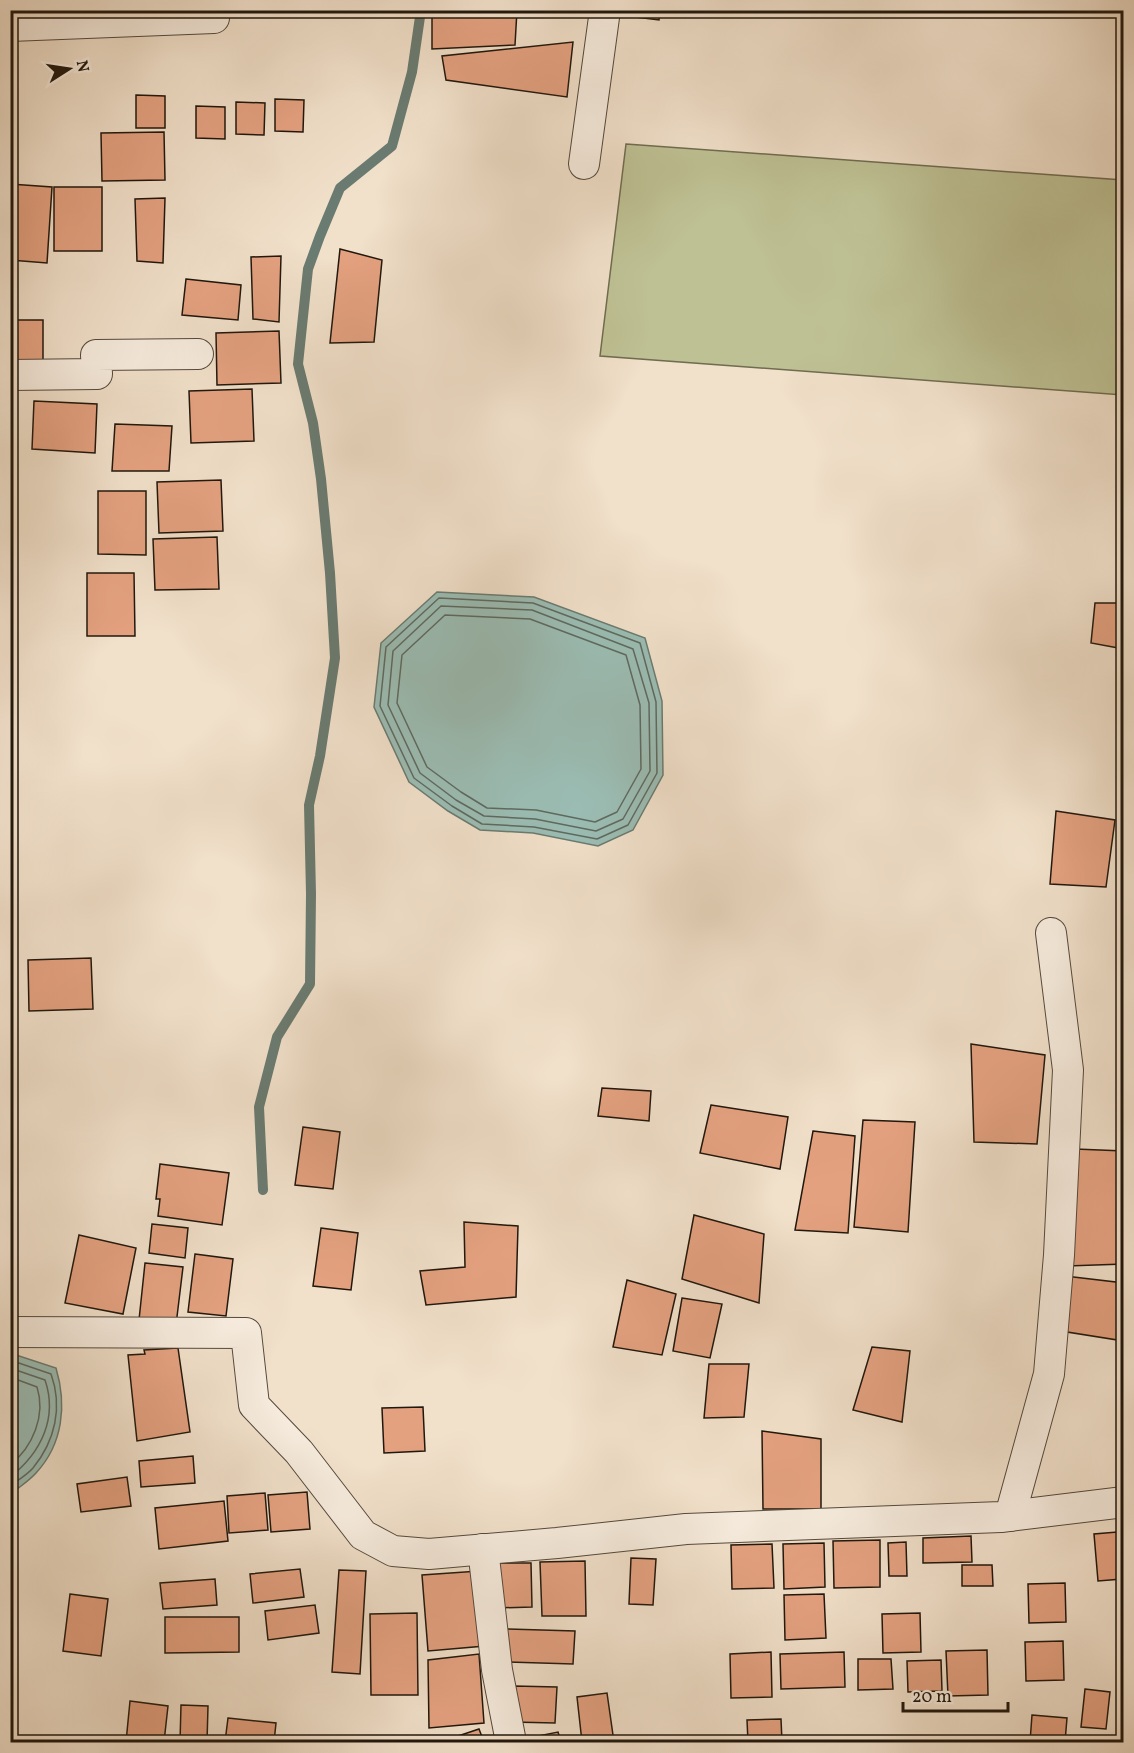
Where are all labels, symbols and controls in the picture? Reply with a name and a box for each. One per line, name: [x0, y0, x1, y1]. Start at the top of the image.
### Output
north arrow: [39, 39, 99, 99]
text: N: [70, 58, 94, 75]
scale bar: [903, 1675, 1008, 1713]
text: 20 m: [912, 1685, 952, 1710]

